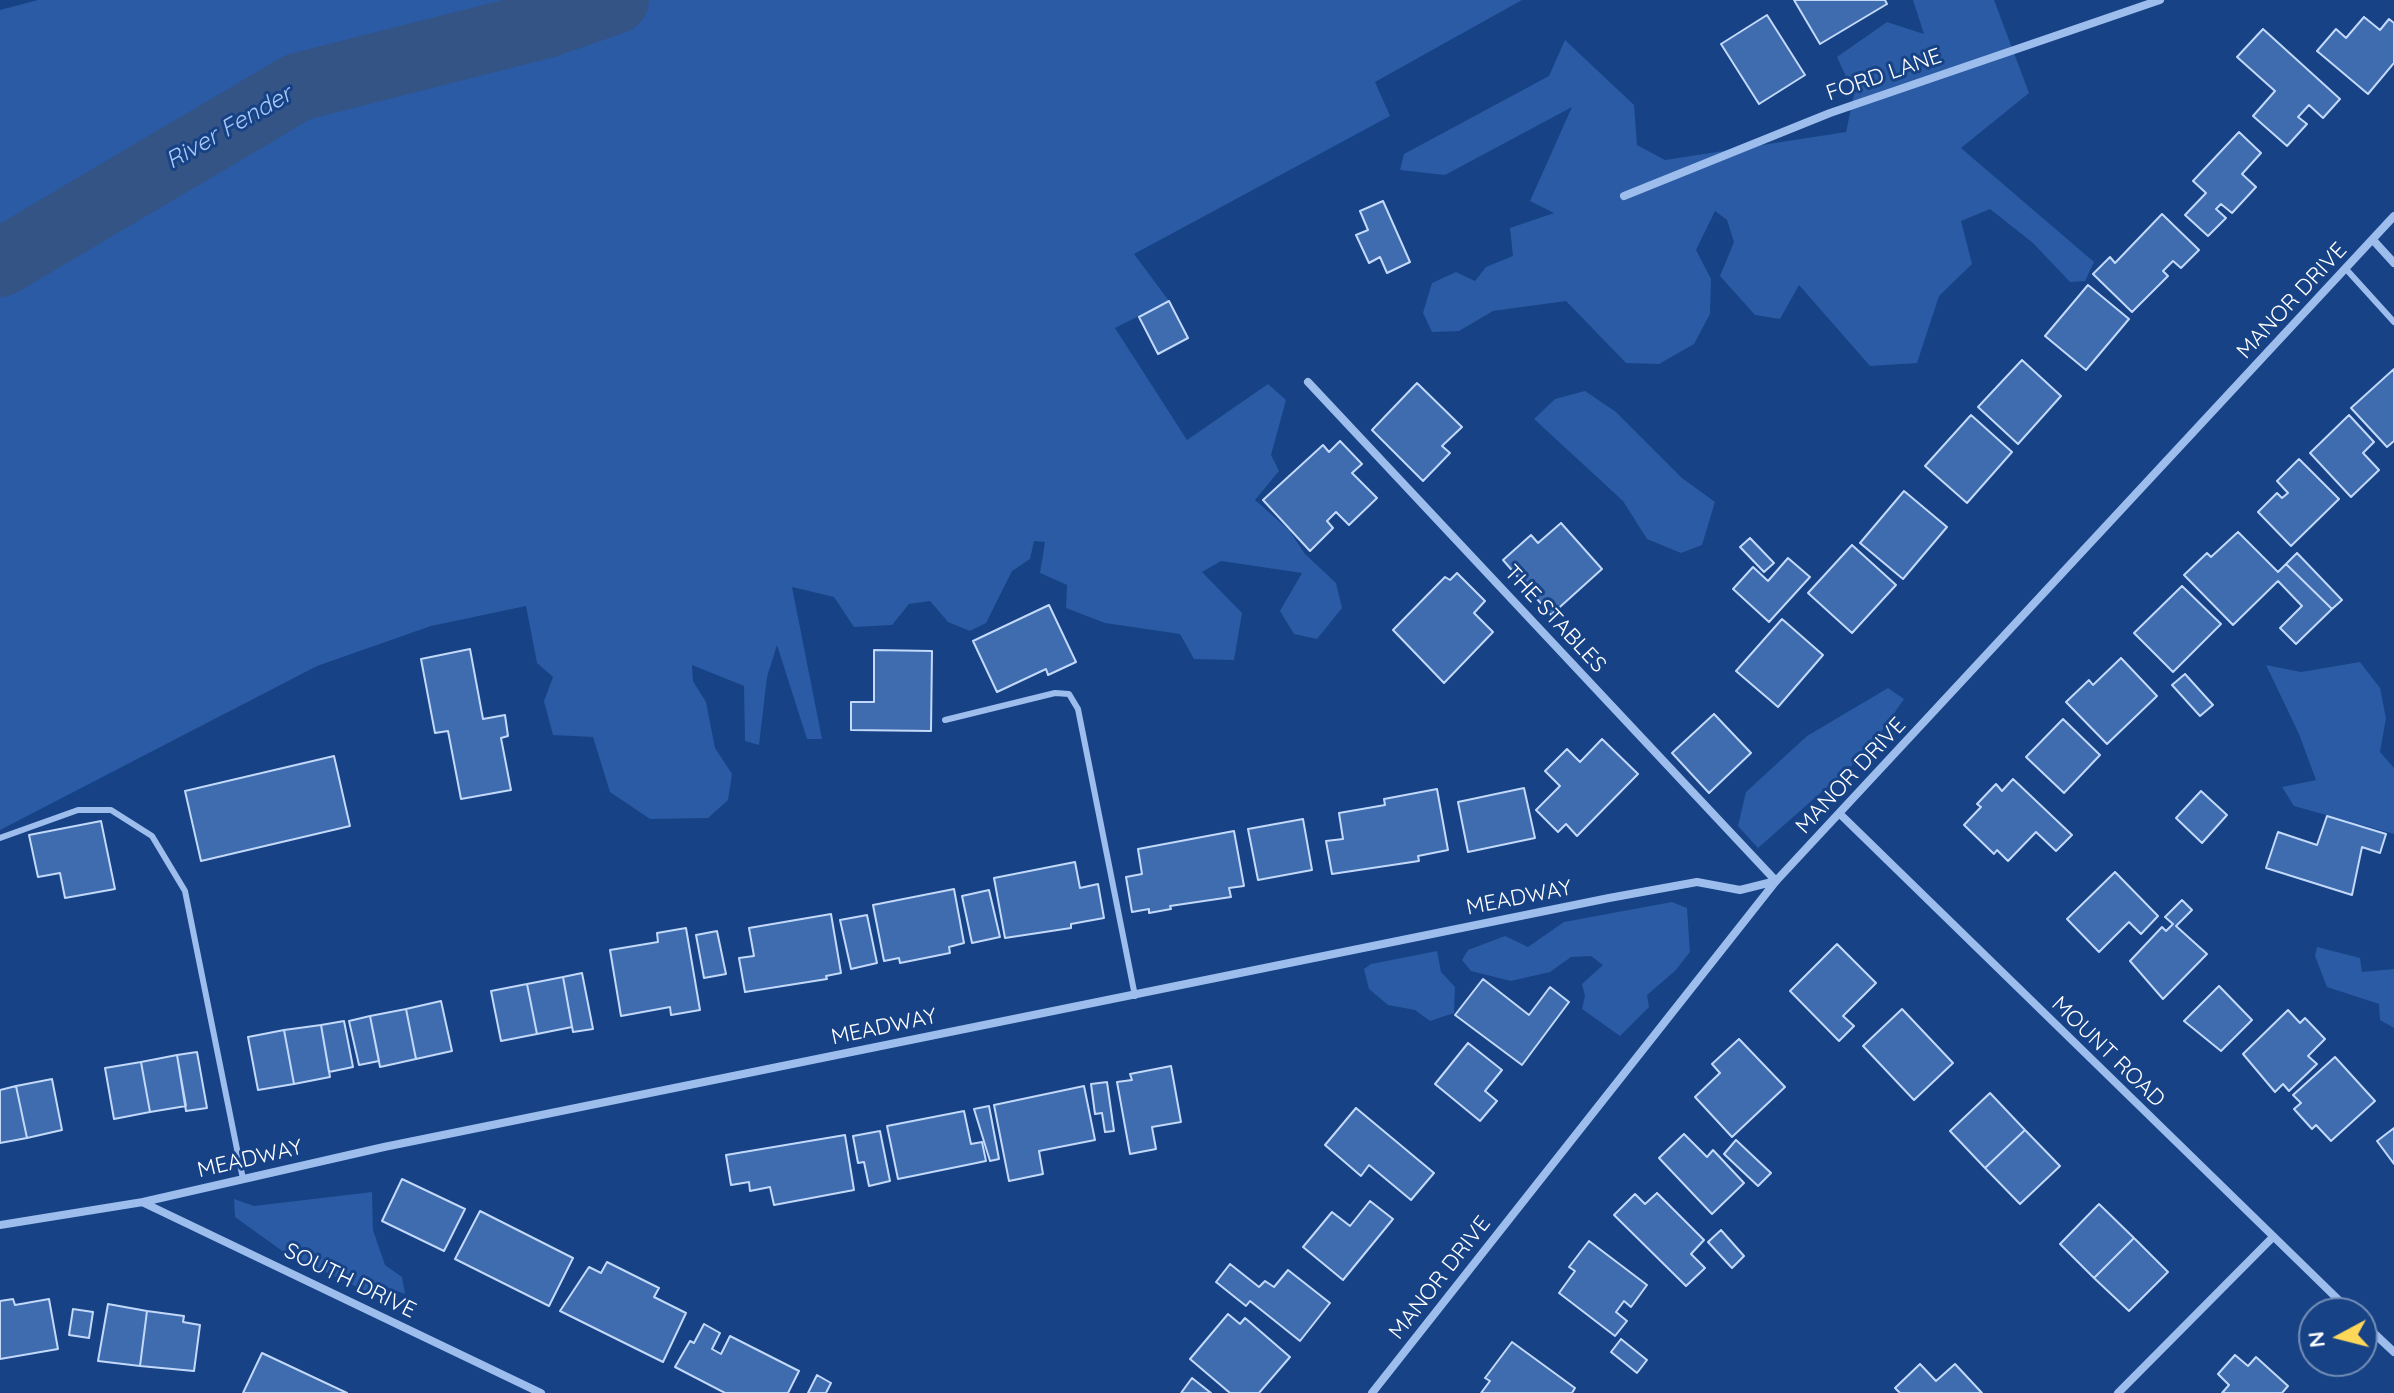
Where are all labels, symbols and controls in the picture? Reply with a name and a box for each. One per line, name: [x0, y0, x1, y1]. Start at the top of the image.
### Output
street label: FORD LANE: [1823, 43, 1945, 107]
water label: River Fender: [161, 80, 297, 176]
street label: MANOR DRIVE: [2231, 237, 2353, 365]
street label: THE STABLES: [1499, 560, 1611, 678]
street label: MANOR DRIVE: [1790, 712, 1912, 840]
street label: MEADWAY: [1464, 875, 1574, 921]
street label: MOUNT ROAD: [2046, 991, 2170, 1113]
street label: MEADWAY: [829, 1003, 939, 1051]
street label: MEADWAY: [195, 1134, 305, 1184]
street label: MANOR DRIVE: [1384, 1211, 1496, 1345]
street label: SOUTH DRIVE: [280, 1238, 420, 1324]
north arrow: [2298, 1297, 2378, 1377]
text: N: [2301, 1330, 2331, 1349]

